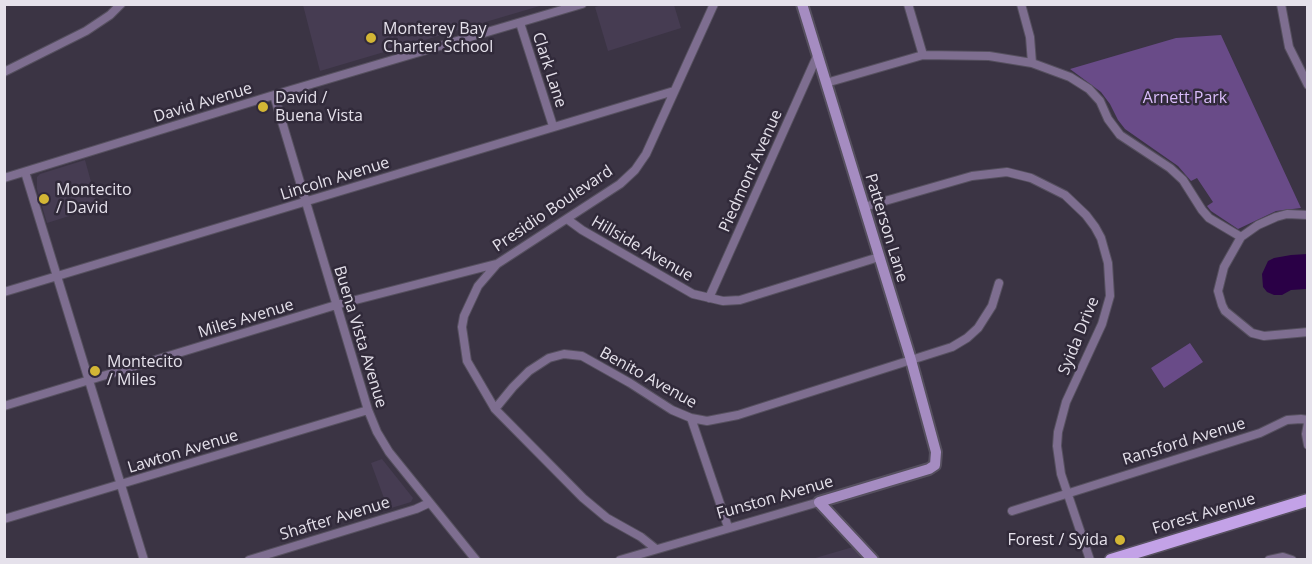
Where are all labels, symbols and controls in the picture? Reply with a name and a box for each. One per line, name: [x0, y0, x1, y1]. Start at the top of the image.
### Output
place label: Monterey Bay Charter School: [383, 19, 493, 57]
street label: Clark Lane: [528, 30, 570, 110]
marker: Monterey Bay Charter School: [364, 31, 378, 45]
street label: David Avenue: [151, 79, 255, 127]
place label: David / Buena Vista: [275, 88, 363, 126]
park label: Arnett Park: [1143, 88, 1227, 108]
marker: David / Buena Vista: [256, 100, 270, 114]
street label: Piedmont Avenue: [715, 107, 787, 235]
street label: Lincoln Avenue: [278, 153, 392, 205]
street label: Presidio Boulevard: [489, 162, 617, 256]
street label: Patterson Lane: [860, 171, 912, 285]
place label: Montecito / David: [56, 180, 132, 218]
marker: Montecito / David: [37, 192, 51, 206]
street label: Hillside Avenue: [588, 212, 696, 286]
street label: Buena Vista Avenue: [329, 264, 391, 410]
street label: Syida Drive: [1055, 294, 1103, 378]
street label: Miles Avenue: [196, 295, 296, 343]
street label: Benito Avenue: [596, 343, 700, 413]
place label: Montecito / Miles: [107, 352, 183, 390]
marker: Montecito / Miles: [88, 364, 102, 378]
street label: Ransford Avenue: [1120, 414, 1248, 470]
street label: Lawton Avenue: [125, 426, 241, 478]
street label: Funston Avenue: [714, 472, 836, 524]
street label: Forest Avenue: [1150, 489, 1258, 539]
street label: Shafter Avenue: [278, 493, 392, 545]
place label: Forest / Syida: [1008, 530, 1108, 550]
marker: Forest / Syida: [1113, 533, 1127, 547]

